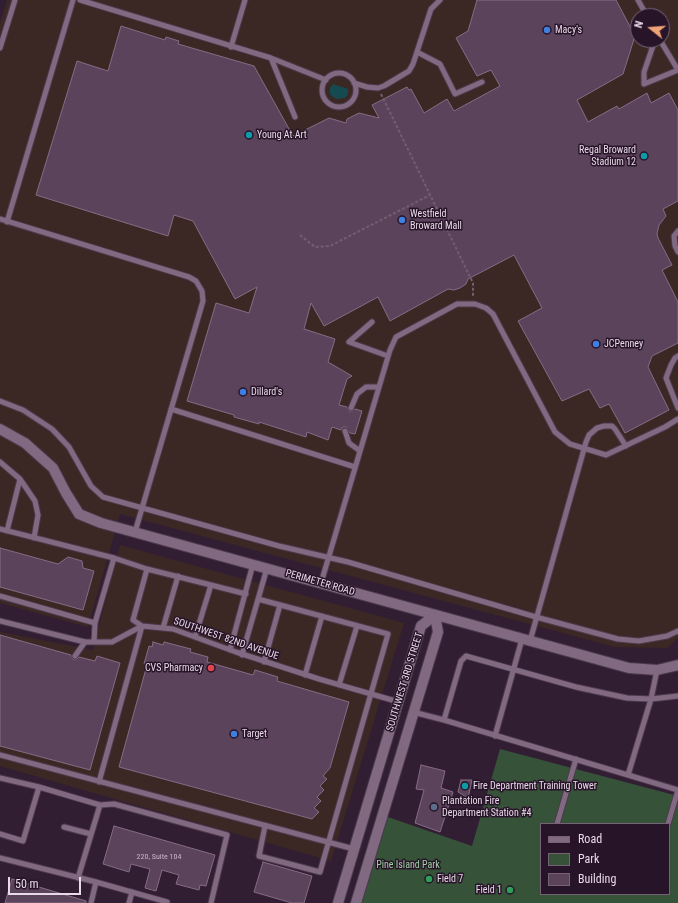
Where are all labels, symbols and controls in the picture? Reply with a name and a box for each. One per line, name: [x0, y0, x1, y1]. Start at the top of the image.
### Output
north arrow: [630, 8, 670, 48]
text: N: [632, 20, 646, 30]
place label: Macy's: [555, 24, 582, 36]
marker: Macy's: [542, 25, 552, 35]
place label: Young At Art: [257, 129, 307, 141]
marker: Young At Art: [244, 130, 254, 140]
place label: Regal Broward Stadium 12: [579, 144, 636, 168]
marker: Regal Broward Stadium 12: [639, 151, 649, 161]
place label: Westfield Broward Mall: [410, 208, 462, 232]
marker: Westfield Broward Mall: [397, 215, 407, 225]
place label: JCPenney: [604, 338, 643, 350]
marker: JCPenney: [591, 339, 601, 349]
place label: Dillard's: [251, 386, 282, 398]
marker: Dillard's: [238, 387, 248, 397]
street label: PERIMETER ROAD: [284, 567, 356, 599]
street label: SOUTHWEST 82ND AVENUE: [172, 615, 280, 663]
street label: SOUTHWEST 3RD STREET: [384, 631, 426, 733]
place label: CVS Pharmacy: [145, 662, 203, 674]
marker: CVS Pharmacy: [206, 663, 216, 673]
place label: Target: [242, 728, 267, 740]
marker: Target: [229, 729, 239, 739]
place label: Fire Department Training Tower: [473, 780, 597, 792]
marker: Fire Department Training Tower: [460, 781, 470, 791]
place label: Plantation Fire Department Station #4: [442, 795, 531, 818]
marker: Plantation Fire Department Station #4: [429, 802, 439, 812]
legend: [540, 823, 670, 895]
text: Road: [578, 832, 602, 846]
house number: 220, Suite 104: [137, 852, 181, 862]
text: Park: [578, 852, 599, 866]
park label: Pine Island Park: [376, 859, 440, 871]
scale bar: [10, 869, 83, 895]
text: Building: [578, 872, 616, 886]
place label: Field 7: [437, 873, 463, 885]
marker: Field 7: [424, 874, 434, 884]
text: 50 m: [15, 877, 39, 891]
place label: Field 1: [476, 884, 502, 896]
marker: Field 1: [505, 885, 515, 895]

